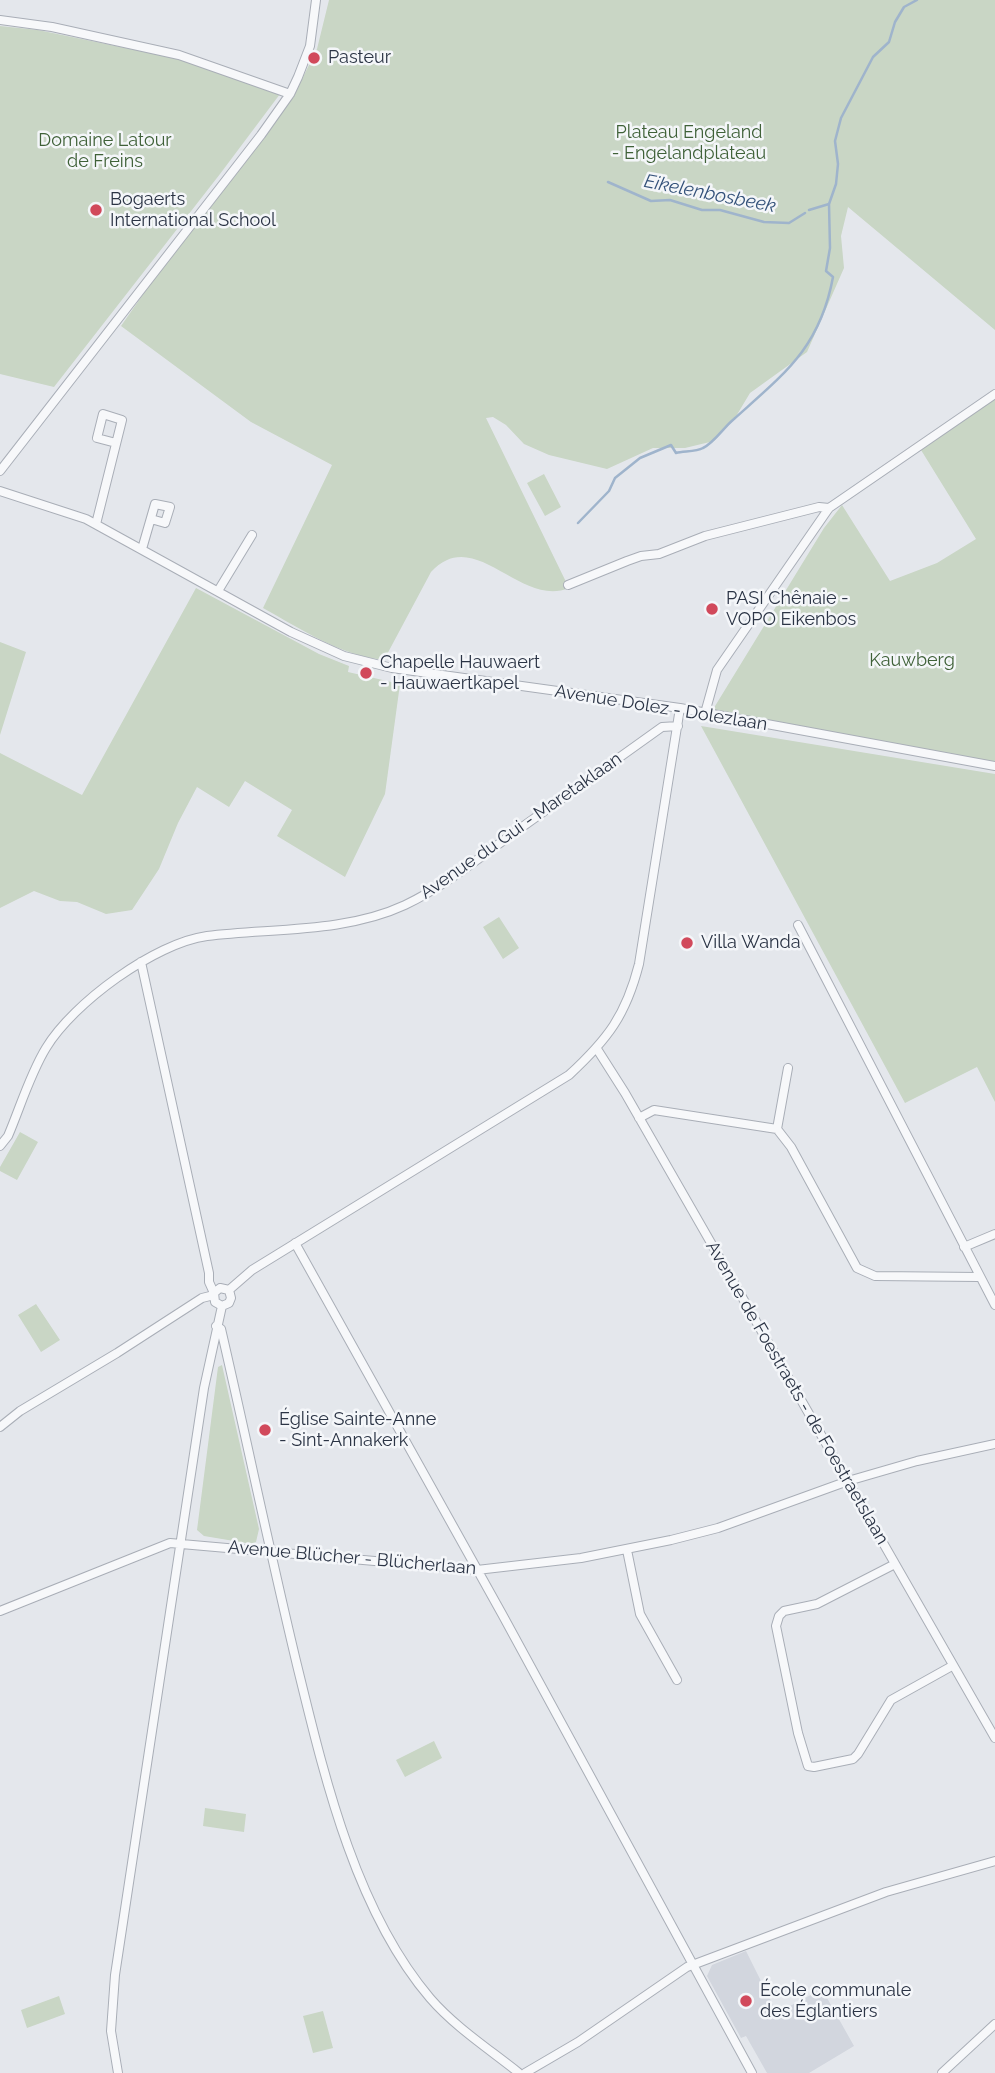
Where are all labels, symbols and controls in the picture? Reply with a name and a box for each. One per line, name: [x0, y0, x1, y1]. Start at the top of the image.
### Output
place label: Pasteur: [328, 47, 391, 69]
marker: Pasteur: [306, 50, 322, 66]
park label: Plateau Engeland - Engelandplateau: [612, 122, 766, 164]
park label: Domaine Latour de Freins: [38, 130, 172, 172]
water label: Eikelenbosbeek: [642, 170, 778, 218]
place label: Bogaerts International School: [110, 189, 276, 232]
marker: Bogaerts International School: [88, 202, 104, 218]
place label: PASI Chênaie - VOPO Eikenbos: [726, 588, 856, 630]
marker: PASI Chênaie - VOPO Eikenbos: [704, 601, 720, 617]
park label: Kauwberg: [869, 650, 955, 672]
place label: Chapelle Hauwaert - Hauwaertkapel: [380, 652, 540, 694]
marker: Chapelle Hauwaert - Hauwaertkapel: [358, 665, 374, 681]
street label: Avenue Dolez - Dolezlaan: [553, 681, 769, 735]
street label: Avenue du Gui - Maretaklaan: [416, 748, 626, 904]
place label: Villa Wanda: [701, 932, 801, 954]
marker: Villa Wanda: [679, 935, 695, 951]
street label: Avenue de Foestraets - de Foestraetslaan: [701, 1237, 893, 1549]
place label: Église Sainte-Anne - Sint-Annakerk: [279, 1409, 436, 1452]
marker: Église Sainte-Anne - Sint-Annakerk: [257, 1422, 273, 1438]
street label: Avenue Blücher - Blücherlaan: [227, 1536, 477, 1580]
place label: École communale des Églantiers: [760, 1980, 911, 2022]
marker: École communale des Églantiers: [738, 1993, 754, 2009]

